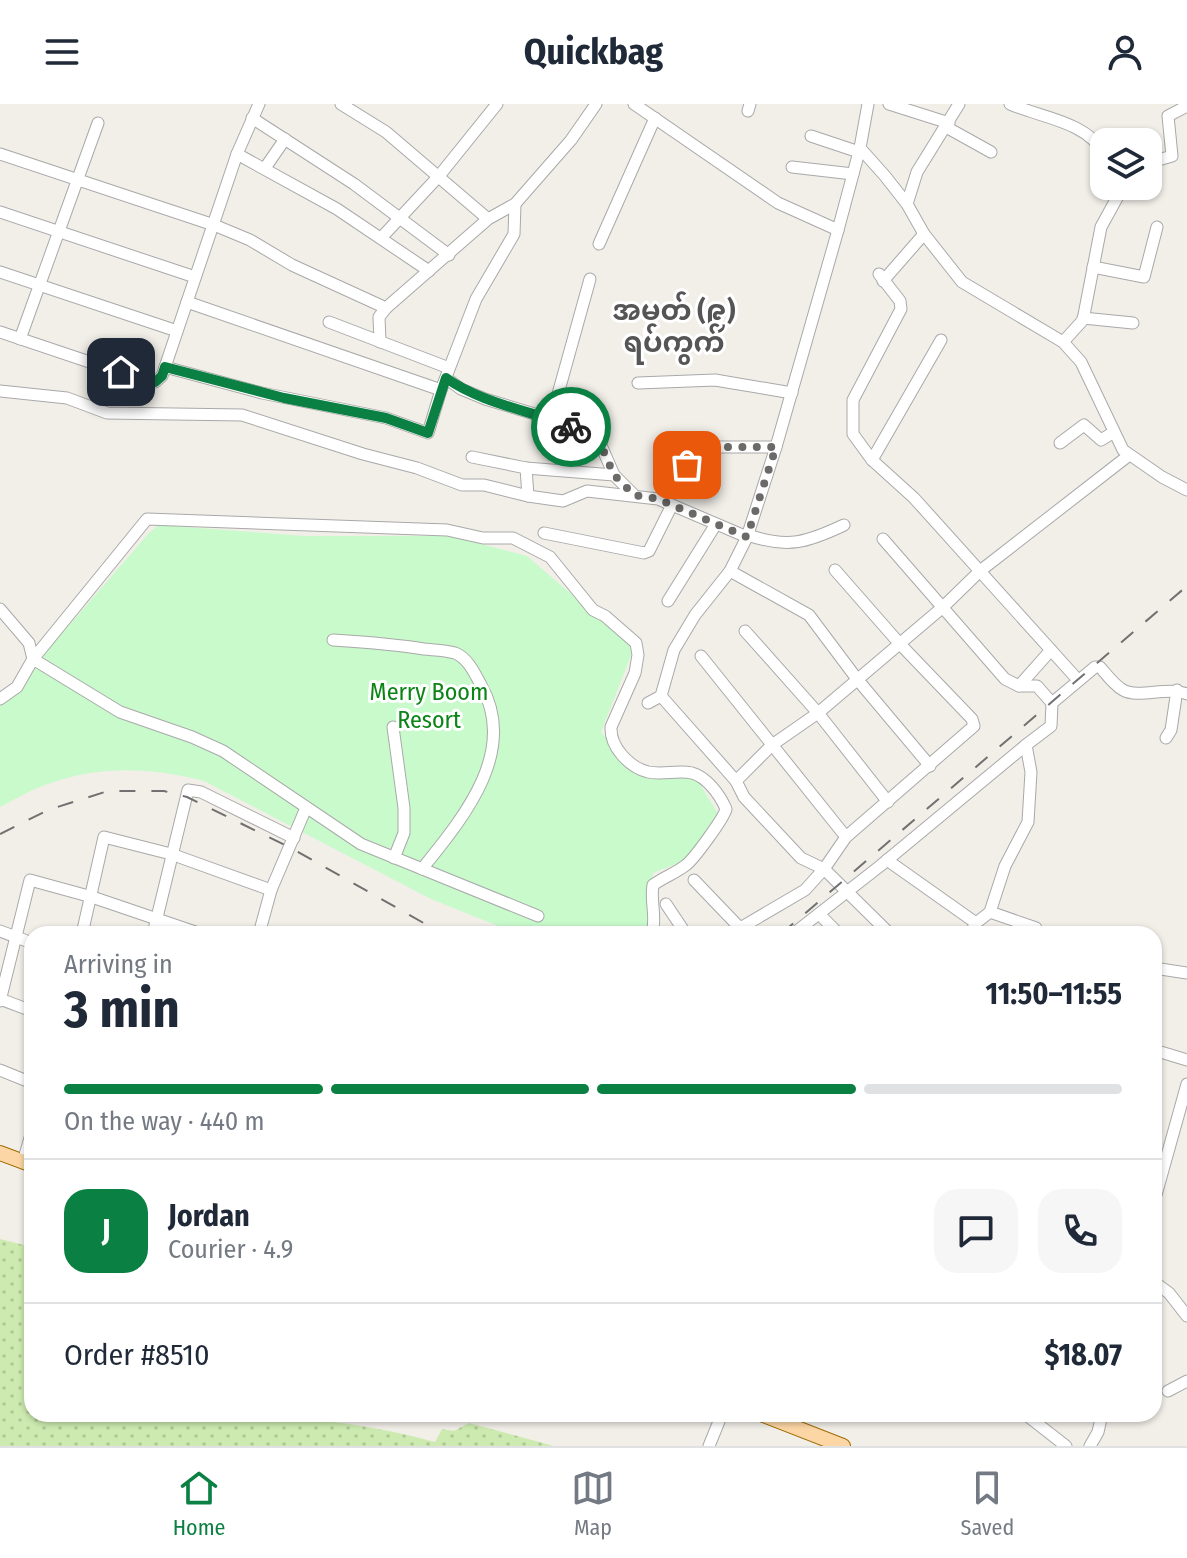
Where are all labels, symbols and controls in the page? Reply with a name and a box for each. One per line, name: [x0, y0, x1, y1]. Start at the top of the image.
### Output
icon: menu: [40, 30, 84, 74]
text: Quickbag: [524, 30, 663, 74]
icon: person: [1103, 30, 1147, 74]
map controls: [1090, 128, 1162, 200]
button: layers: [1090, 128, 1162, 200]
district label: အမှတ် (၉) ရပ်ကွက်: [613, 291, 736, 365]
pin: [87, 338, 155, 406]
icon: home: [99, 350, 143, 394]
courier: [531, 387, 611, 467]
icon: bike: [549, 405, 593, 449]
pin: [653, 431, 721, 499]
icon: bag: [665, 443, 709, 487]
park label: Merry Boom Resort: [370, 678, 488, 734]
text: Arriving in: [64, 949, 173, 980]
text: 11:50–11:55: [986, 976, 1122, 1012]
text: 3 min: [64, 978, 180, 1041]
text: On the way · 440 m: [64, 1106, 265, 1137]
button: chat: [934, 1189, 1018, 1273]
button: phone: [1038, 1189, 1122, 1273]
text: Jordan: [168, 1198, 250, 1234]
text: J: [102, 1213, 110, 1249]
text: Courier · 4.9: [168, 1234, 293, 1265]
text: Order #8510: [64, 1337, 210, 1373]
text: $18.07: [1045, 1337, 1122, 1373]
tab: Home: [173, 1466, 225, 1541]
tab: Map: [571, 1466, 615, 1541]
tab: Saved: [960, 1466, 1014, 1541]

